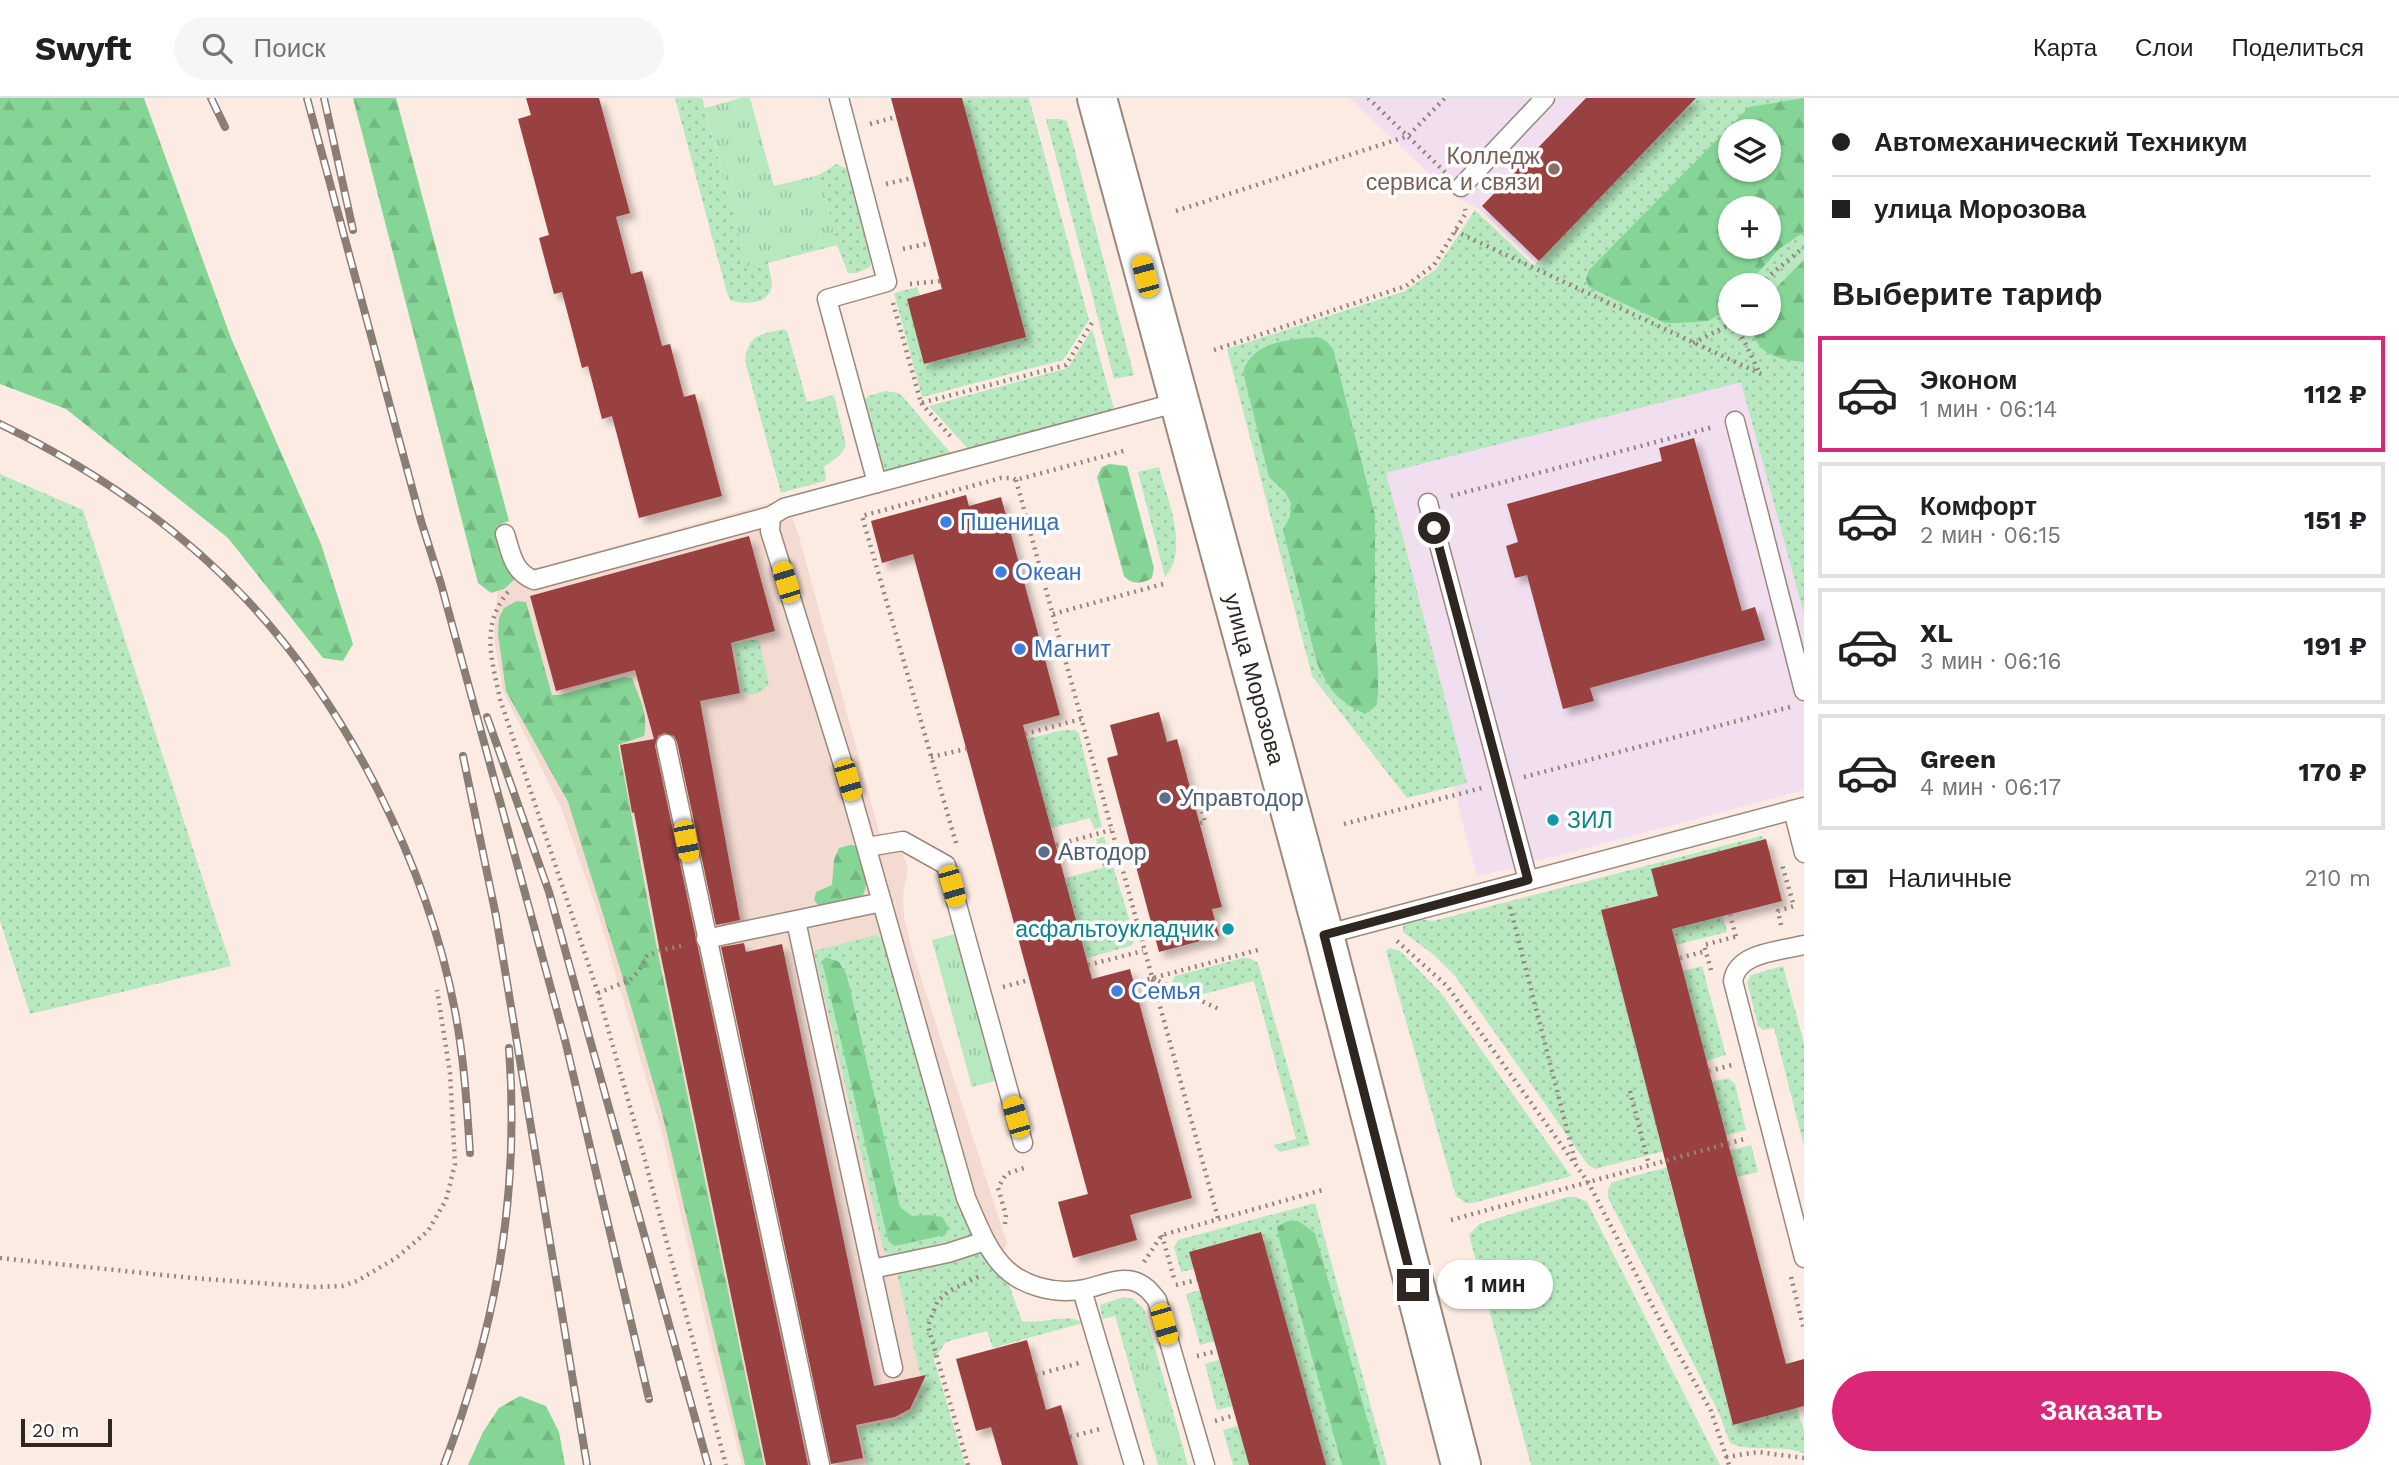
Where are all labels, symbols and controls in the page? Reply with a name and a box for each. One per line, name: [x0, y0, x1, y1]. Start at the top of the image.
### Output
search box: [174, 17, 664, 80]
text: Swyft: [35, 29, 132, 68]
icon: search: [198, 29, 236, 67]
text: Поиск: [254, 33, 326, 63]
text: Карта: [2033, 34, 2097, 62]
text: Слои: [2135, 34, 2193, 62]
text: Поделиться: [2231, 34, 2364, 62]
map controls: [1718, 119, 1781, 336]
button: layers: [1718, 119, 1781, 182]
text: Автомеханический Техникум: [1874, 127, 2248, 157]
place label: Колледж сервиса и связи: [1366, 143, 1541, 196]
marker: Колледж сервиса и связи: [1546, 161, 1562, 177]
text: улица Морозова: [1874, 194, 2086, 224]
button: +: [1718, 196, 1781, 259]
car: [1130, 253, 1161, 299]
button: −: [1718, 273, 1781, 336]
text: Выберите тариф: [1832, 275, 2103, 313]
icon: car: [1836, 363, 1899, 426]
text: Эконом: [1920, 365, 2018, 395]
text: 112 ₽: [2304, 379, 2367, 409]
text: 1 мин · 06:14: [1920, 396, 2057, 423]
icon: car: [1836, 489, 1899, 552]
text: Комфорт: [1920, 491, 2037, 521]
text: 151 ₽: [2304, 505, 2367, 535]
place label: Пшеница: [960, 509, 1059, 536]
route start: [1418, 512, 1450, 544]
marker: Пшеница: [938, 514, 954, 530]
text: 2 мин · 06:15: [1920, 522, 2061, 549]
car: [770, 559, 803, 605]
place label: Океан: [1015, 559, 1082, 586]
marker: Океан: [993, 564, 1009, 580]
street label: улица Морозова: [1218, 590, 1290, 768]
icon: car: [1836, 615, 1899, 678]
text: XL: [1920, 618, 1953, 648]
text: 191 ₽: [2303, 631, 2367, 661]
place label: Магнит: [1034, 636, 1111, 663]
marker: Магнит: [1012, 641, 1028, 657]
text: 3 мин · 06:16: [1920, 648, 2062, 675]
icon: car: [1836, 741, 1899, 804]
text: Green: [1920, 744, 1996, 774]
car: [833, 757, 864, 803]
text: 170 ₽: [2299, 757, 2367, 787]
text: 4 мин · 06:17: [1920, 774, 2061, 801]
place label: Управтодор: [1179, 785, 1304, 812]
marker: Управтодор: [1157, 790, 1173, 806]
place label: ЗИЛ: [1567, 807, 1613, 834]
marker: ЗИЛ: [1545, 812, 1561, 828]
car: [672, 818, 701, 864]
place label: Автодор: [1058, 839, 1147, 866]
marker: Автодор: [1036, 844, 1052, 860]
icon: cash: [1832, 860, 1870, 898]
car: [937, 863, 968, 909]
text: Наличные: [1888, 863, 2012, 893]
text: 210 m: [2305, 865, 2371, 892]
place label: асфальтоукладчик: [1015, 916, 1215, 943]
marker: асфальтоукладчик: [1220, 921, 1236, 937]
place label: Семья: [1131, 978, 1201, 1005]
marker: Семья: [1109, 983, 1125, 999]
car: [1001, 1094, 1032, 1140]
callout: 1 мин: [1438, 1260, 1553, 1310]
route end: [1397, 1269, 1429, 1301]
text: 1 мин: [1464, 1271, 1526, 1298]
car: [1149, 1301, 1180, 1347]
button: Заказать: [1832, 1371, 2371, 1451]
scale bar: [21, 1416, 112, 1448]
text: 20 m: [32, 1419, 79, 1442]

